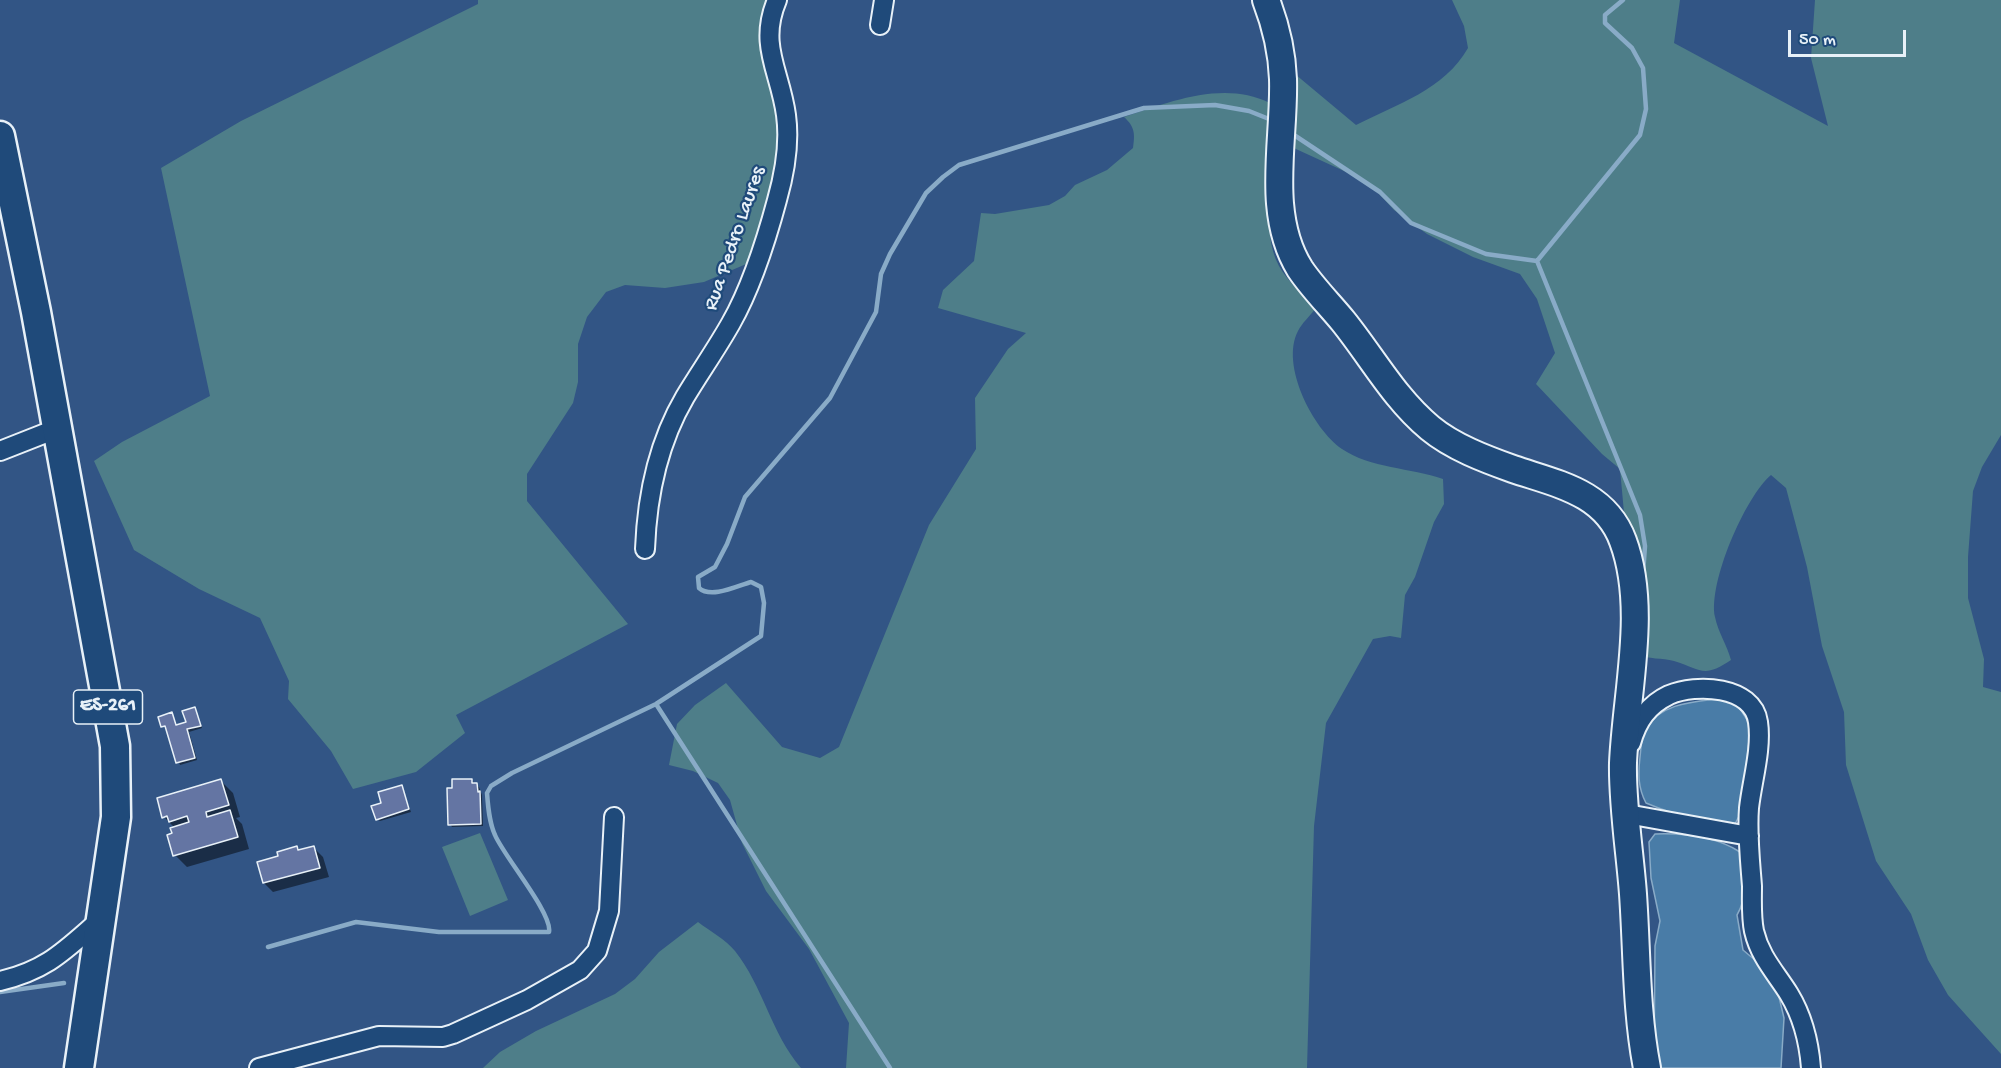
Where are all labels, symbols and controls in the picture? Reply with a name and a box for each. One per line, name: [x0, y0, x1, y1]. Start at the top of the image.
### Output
scale bar: [1791, 18, 1910, 56]
text: 50 m: [1799, 30, 1836, 51]
street label: Rua Pedro Laures: [700, 164, 772, 314]
road number: ES-261: [74, 690, 142, 724]

